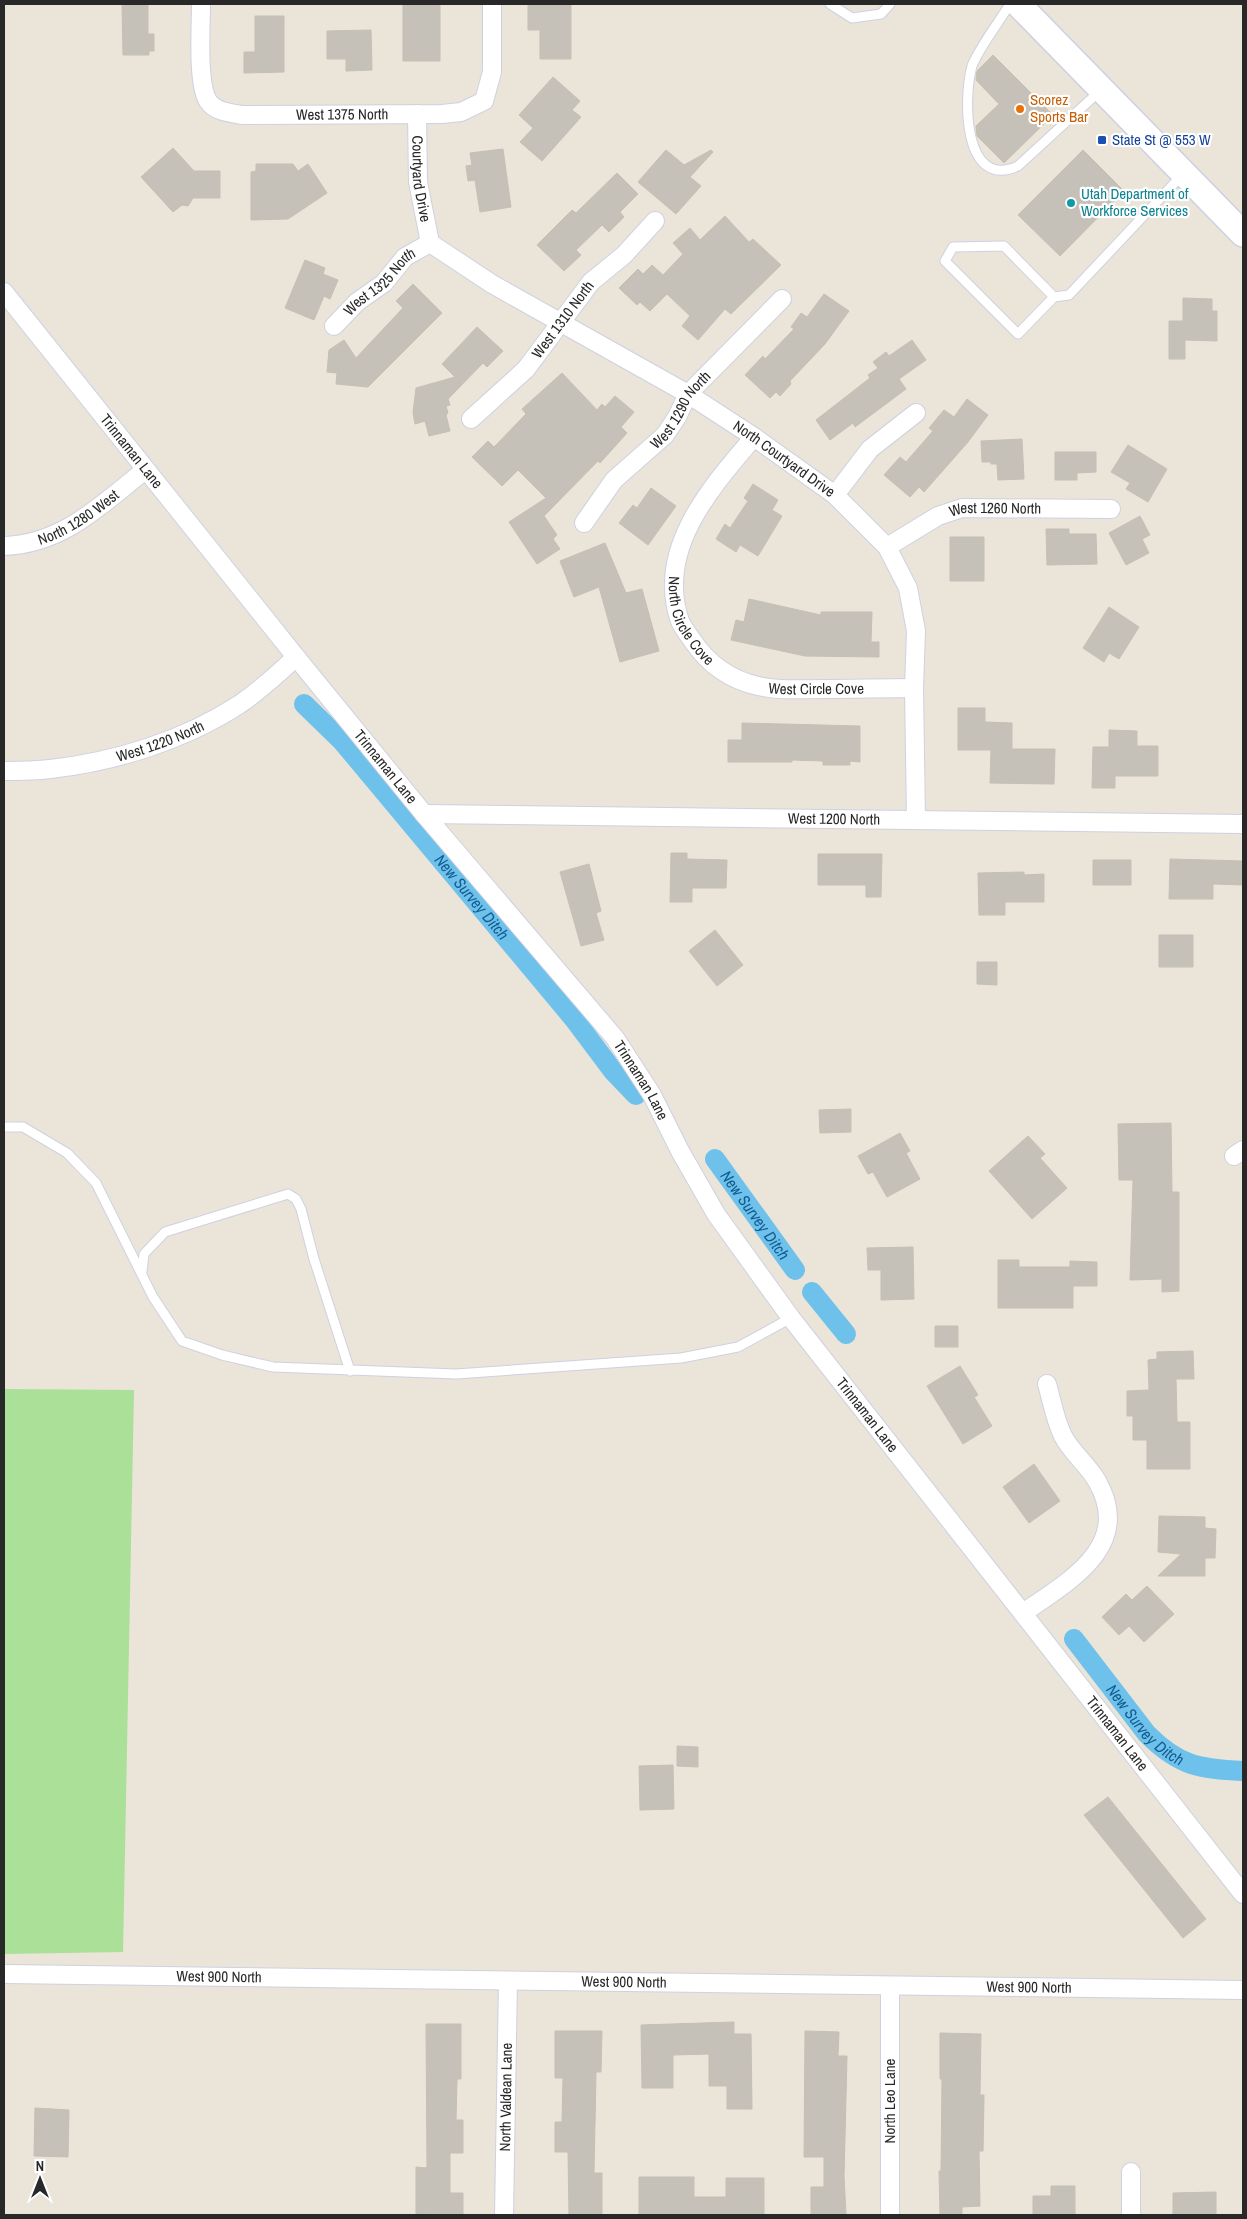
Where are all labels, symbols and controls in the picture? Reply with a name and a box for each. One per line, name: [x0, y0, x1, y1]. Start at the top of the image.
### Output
place label: Scorez Sports Bar: [1030, 89, 1088, 127]
street label: West 1375 North: [296, 103, 388, 125]
marker: Scorez Sports Bar: [1014, 103, 1026, 115]
place label: State St @ 553 W: [1112, 129, 1211, 150]
marker: State St @ 553 W: [1096, 134, 1108, 146]
street label: Courtyard Drive: [407, 135, 437, 224]
place label: Utah Department of Workforce Services: [1081, 183, 1189, 221]
marker: Utah Department of Workforce Services: [1065, 197, 1077, 209]
street label: West 1325 North: [338, 242, 419, 320]
street label: West 1310 North: [527, 276, 599, 362]
street label: West 1290 North: [645, 366, 715, 453]
street label: Trinnaman Lane: [96, 409, 168, 493]
street label: North Courtyard Drive: [729, 415, 840, 502]
street label: North 1280 West: [35, 484, 124, 550]
street label: West 1260 North: [946, 497, 1041, 522]
street label: North Circle Cove: [664, 576, 719, 670]
street label: West Circle Cove: [767, 677, 864, 699]
street label: West 1220 North: [114, 715, 207, 767]
street label: Trinnaman Lane: [349, 725, 422, 808]
street label: West 1200 North: [788, 807, 880, 830]
water label: New Survey Ditch: [430, 849, 514, 944]
street label: Trinnaman Lane: [609, 1036, 674, 1123]
water label: New Survey Ditch: [716, 1166, 795, 1264]
street label: Trinnaman Lane: [831, 1373, 904, 1457]
water label: New Survey Ditch: [1102, 1679, 1188, 1770]
street label: Trinnaman Lane: [1082, 1691, 1154, 1775]
street label: West 900 North: [176, 1965, 262, 1987]
street label: West 900 North: [581, 1970, 667, 1993]
street label: West 900 North: [986, 1976, 1072, 1998]
street label: North Valdean Lane: [494, 2042, 517, 2151]
street label: North Leo Lane: [879, 2058, 900, 2143]
north arrow: [15, 2154, 65, 2204]
text: N: [36, 2157, 44, 2175]

